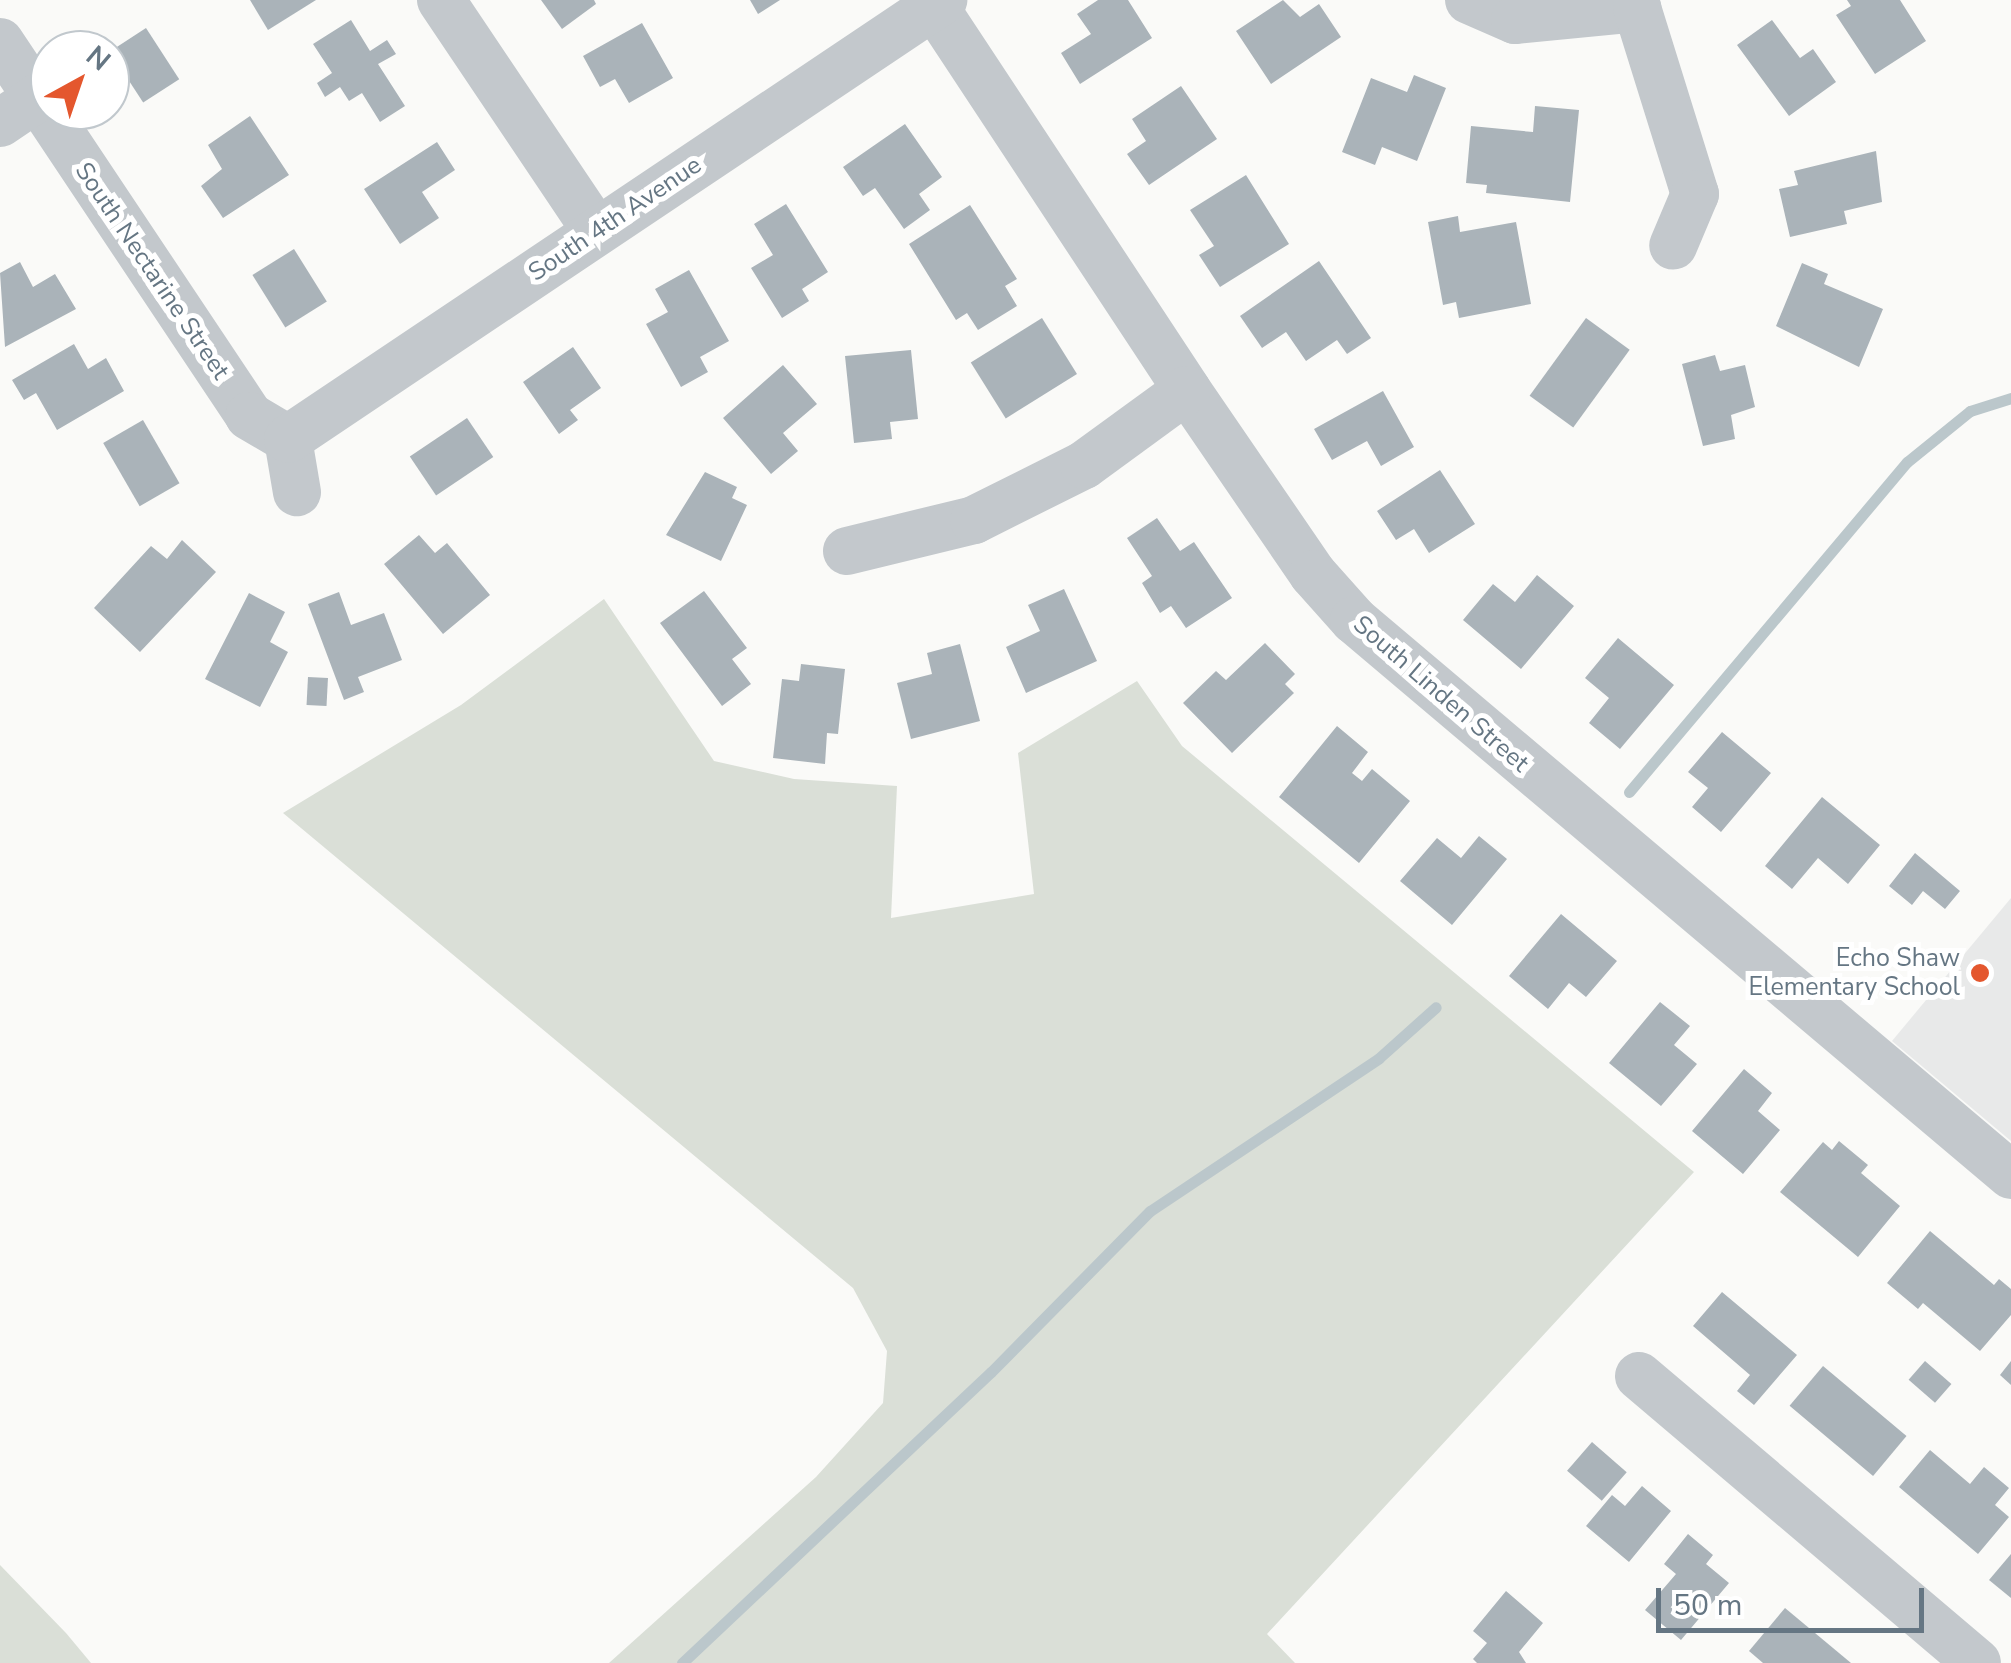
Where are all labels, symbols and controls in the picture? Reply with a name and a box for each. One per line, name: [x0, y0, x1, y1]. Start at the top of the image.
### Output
north arrow: [30, 30, 130, 130]
text: N: [78, 37, 118, 80]
street label: South 4th Avenue: [523, 150, 707, 288]
street label: South Nectarine Street: [68, 157, 236, 385]
street label: South Linden Street: [1347, 610, 1535, 778]
place label: Echo Shaw Elementary School: [1749, 944, 1960, 1003]
marker: Echo Shaw Elementary School: [1969, 962, 1991, 984]
scale bar: [1661, 1568, 1928, 1630]
text: 50 m: [1673, 1585, 1742, 1626]

